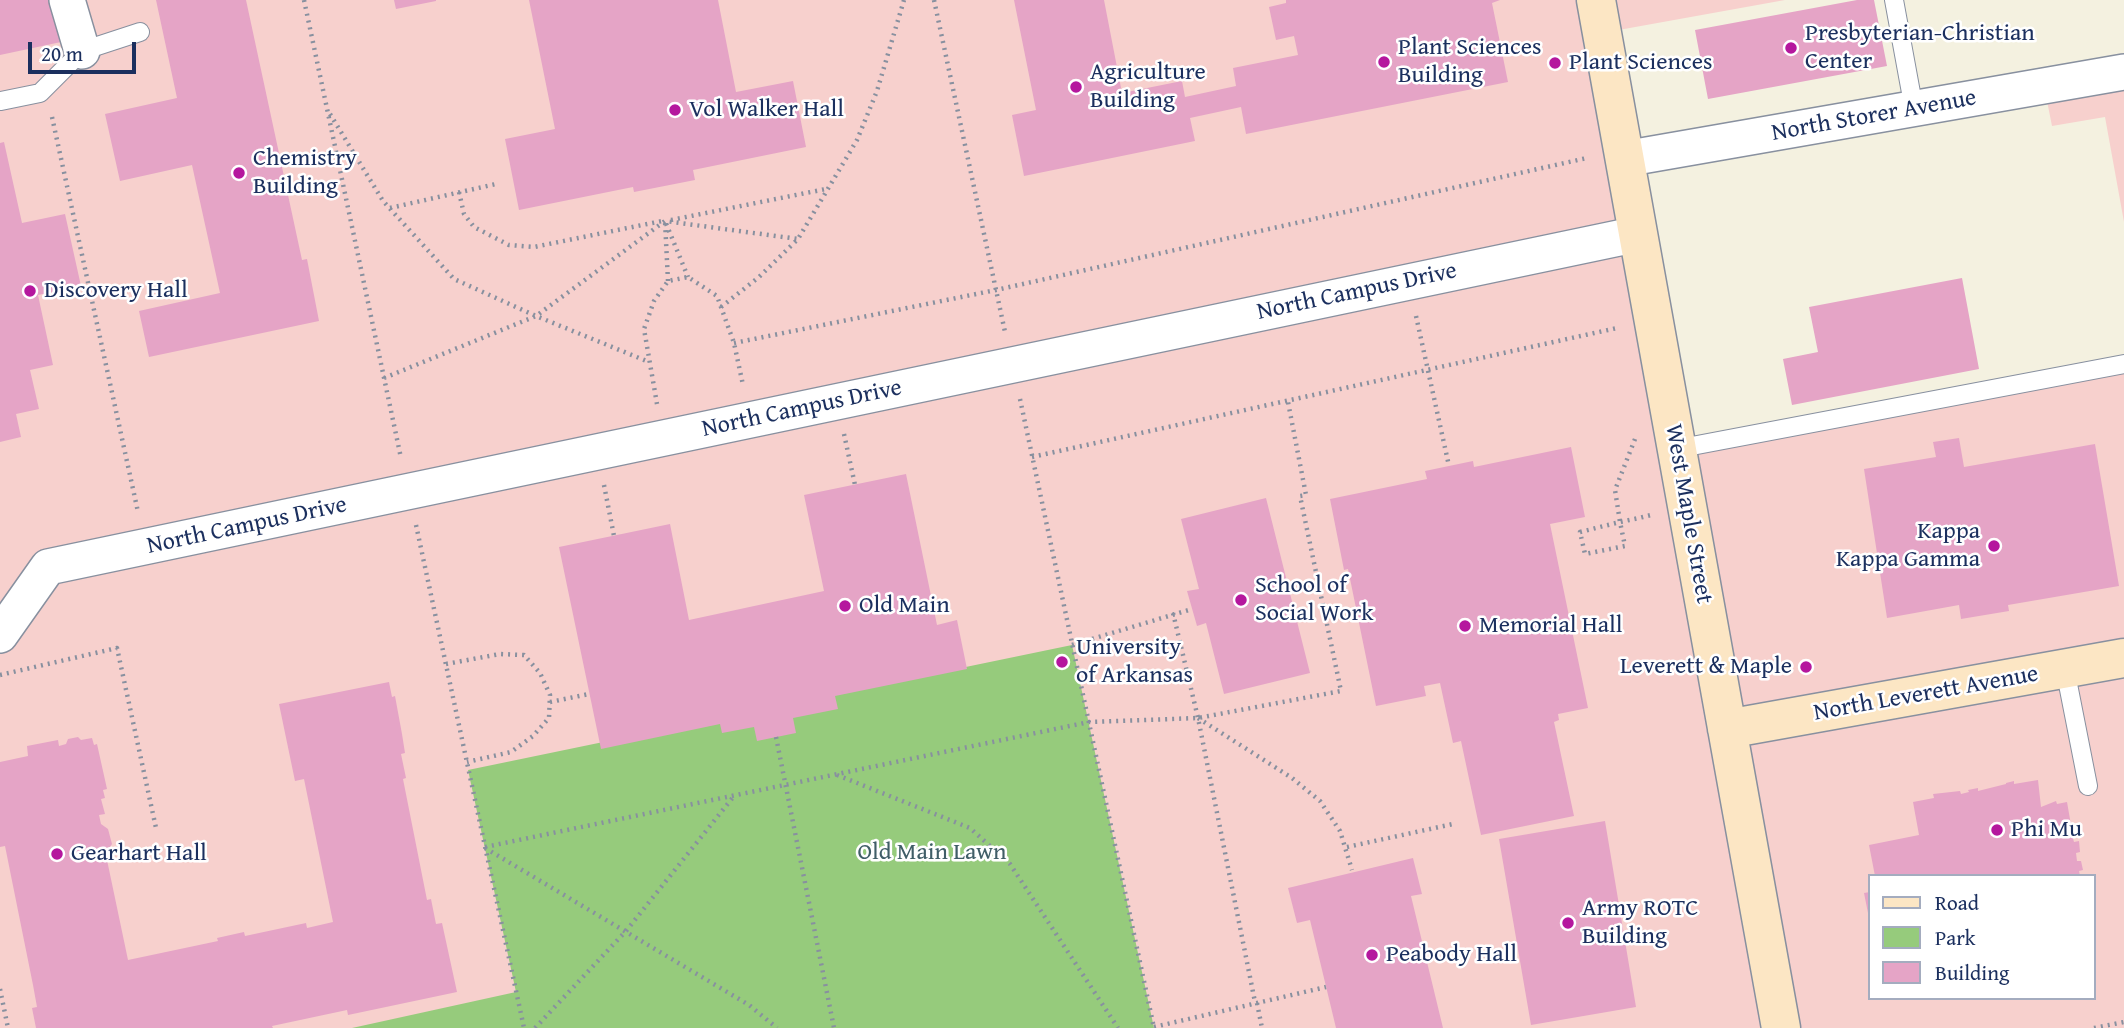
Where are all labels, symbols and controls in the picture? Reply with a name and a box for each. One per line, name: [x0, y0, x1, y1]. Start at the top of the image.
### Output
place label: Presbyterian-Christian Center: [1805, 20, 2035, 76]
scale bar: [32, 28, 140, 72]
place label: Plant Sciences Building: [1398, 34, 1541, 90]
text: 20 m: [41, 38, 83, 69]
marker: Presbyterian-Christian Center: [1783, 40, 1799, 56]
place label: Plant Sciences: [1569, 49, 1712, 77]
marker: Plant Sciences Building: [1376, 54, 1392, 70]
marker: Plant Sciences: [1547, 55, 1563, 71]
place label: Agriculture Building: [1090, 59, 1206, 115]
marker: Agriculture Building: [1068, 79, 1084, 95]
street label: North Storer Avenue: [1769, 84, 1979, 148]
place label: Vol Walker Hall: [689, 96, 844, 124]
marker: Vol Walker Hall: [667, 102, 683, 118]
place label: Chemistry Building: [253, 145, 357, 201]
marker: Chemistry Building: [231, 165, 247, 181]
street label: North Campus Drive: [1254, 257, 1460, 327]
place label: Discovery Hall: [44, 277, 188, 305]
marker: Discovery Hall: [22, 283, 38, 299]
street label: North Campus Drive: [699, 374, 905, 444]
street label: West Maple Street: [1658, 422, 1718, 606]
street label: North Campus Drive: [144, 491, 350, 561]
place label: Kappa Kappa Gamma: [1836, 518, 1980, 574]
marker: Kappa Kappa Gamma: [1986, 538, 2002, 554]
place label: School of Social Work: [1255, 572, 1373, 628]
place label: Old Main: [859, 592, 950, 620]
marker: School of Social Work: [1233, 592, 1249, 608]
marker: Old Main: [837, 598, 853, 614]
place label: Memorial Hall: [1479, 612, 1623, 640]
marker: Memorial Hall: [1457, 618, 1473, 634]
place label: University of Arkansas: [1076, 634, 1193, 690]
place label: Leverett & Maple: [1620, 653, 1792, 681]
marker: University of Arkansas: [1054, 654, 1070, 670]
marker: Leverett & Maple: [1798, 659, 1814, 675]
street label: North Leverett Avenue: [1812, 660, 2040, 728]
place label: Phi Mu: [2011, 816, 2082, 844]
marker: Phi Mu: [1989, 822, 2005, 838]
park label: Old Main Lawn: [857, 839, 1007, 867]
place label: Gearhart Hall: [71, 840, 207, 868]
marker: Gearhart Hall: [49, 846, 65, 862]
legend: [1868, 874, 2096, 1000]
text: Road: [1935, 887, 1979, 918]
place label: Army ROTC Building: [1582, 895, 1698, 951]
marker: Army ROTC Building: [1560, 915, 1576, 931]
text: Park: [1935, 922, 1976, 953]
place label: Peabody Hall: [1386, 941, 1517, 969]
marker: Peabody Hall: [1364, 947, 1380, 963]
text: Building: [1935, 957, 2009, 988]

